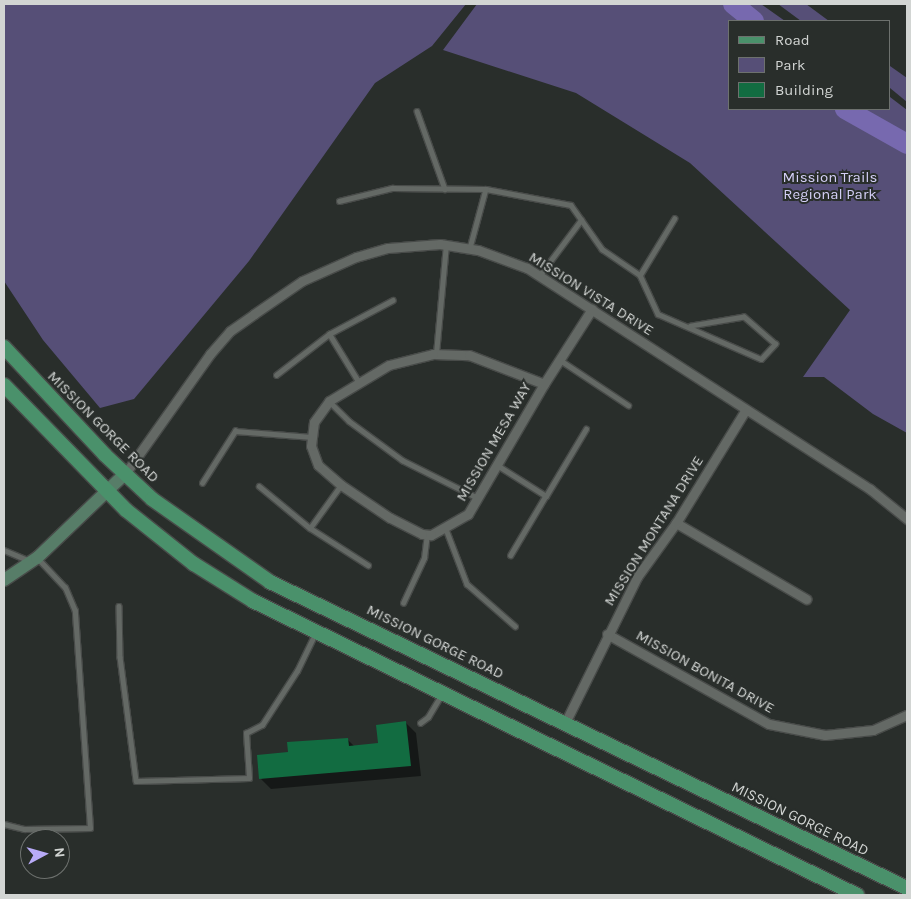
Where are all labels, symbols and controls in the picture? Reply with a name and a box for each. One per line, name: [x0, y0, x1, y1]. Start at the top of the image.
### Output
legend: [728, 20, 891, 110]
text: Road: [775, 31, 810, 49]
text: Park: [775, 56, 805, 74]
text: Building: [775, 81, 833, 99]
park label: Mission Trails Regional Park: [783, 168, 877, 203]
street label: MISSION VISTA DRIVE: [525, 248, 657, 340]
street label: MISSION GORGE ROAD: [43, 367, 163, 487]
street label: MISSION MESA WAY: [453, 379, 535, 505]
street label: MISSION MONTANA DRIVE: [600, 453, 708, 609]
street label: MISSION GORGE ROAD: [364, 601, 506, 683]
street label: MISSION BONITA DRIVE: [633, 626, 777, 718]
street label: MISSION GORGE ROAD: [729, 778, 871, 860]
north arrow: [20, 829, 70, 879]
text: N: [50, 847, 68, 858]

